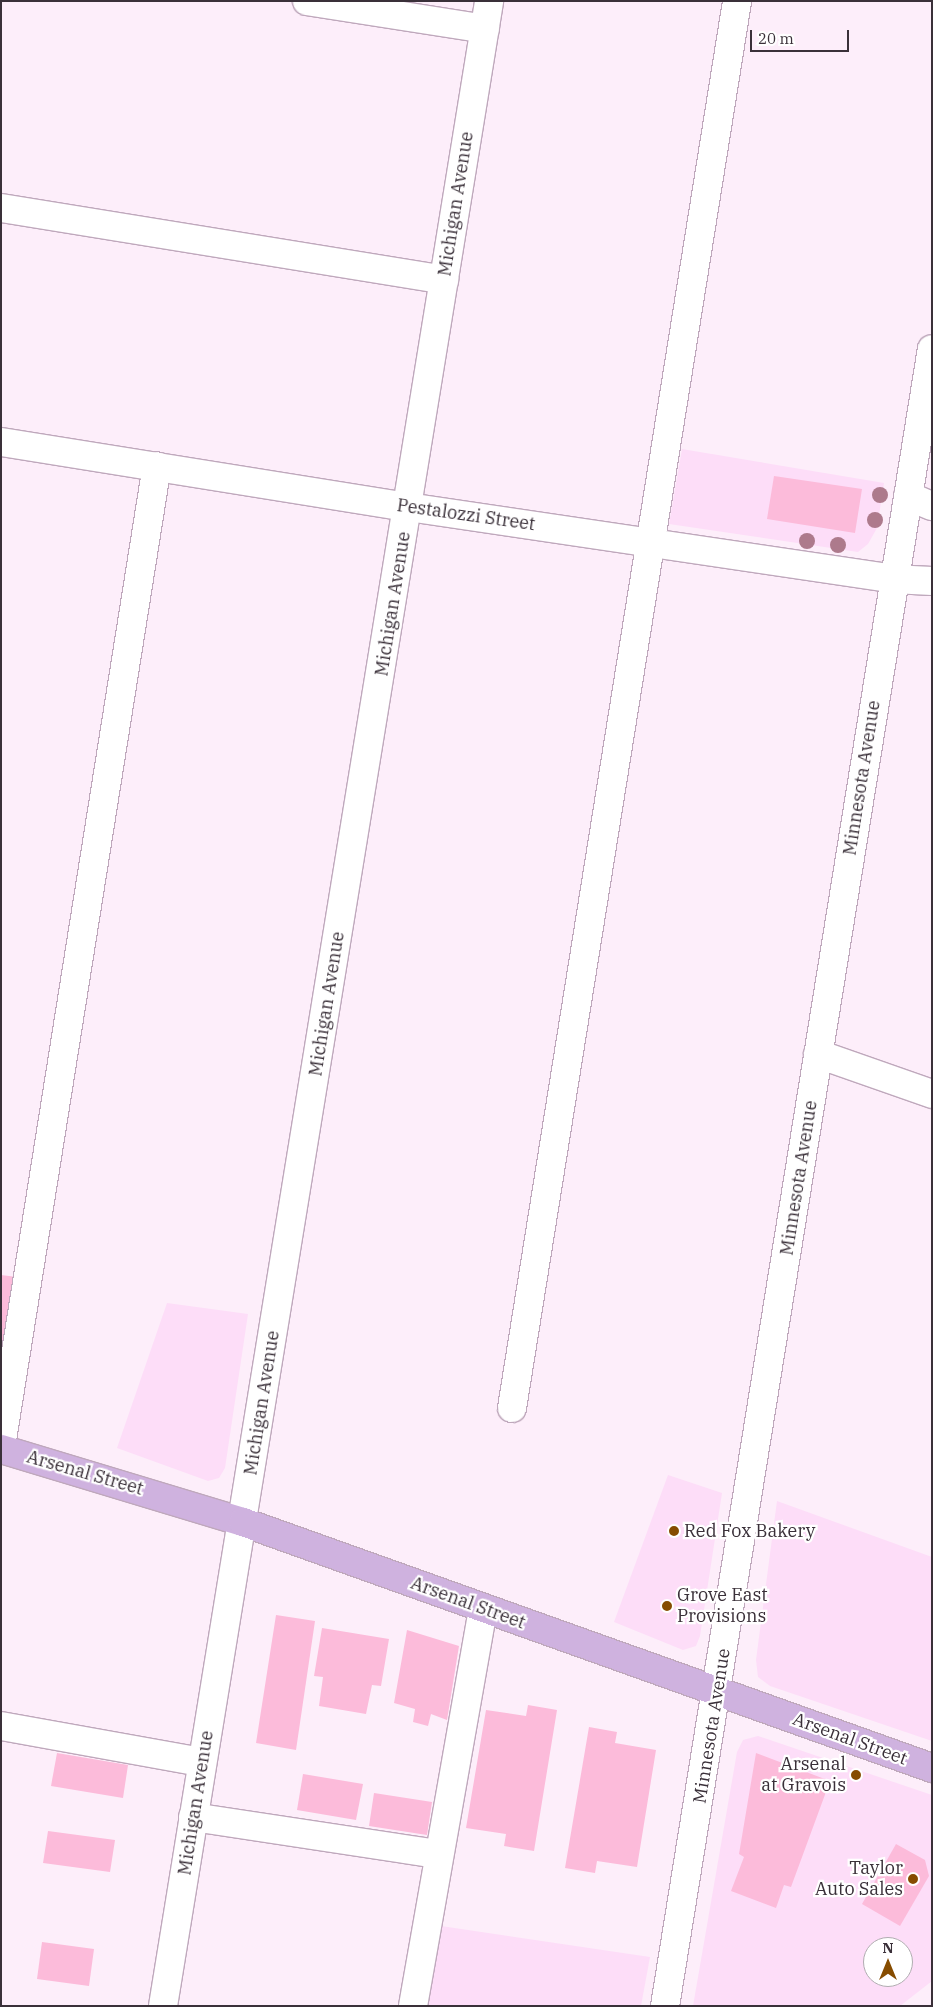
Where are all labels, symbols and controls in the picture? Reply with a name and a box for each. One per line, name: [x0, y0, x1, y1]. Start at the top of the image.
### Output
scale bar: [753, 20, 852, 52]
text: 20 m: [758, 29, 794, 48]
street label: Michigan Avenue: [434, 130, 478, 278]
street label: Pestalozzi Street: [395, 495, 537, 535]
street label: Michigan Avenue: [371, 530, 415, 678]
street label: Minnesota Avenue: [839, 699, 885, 857]
street label: Michigan Avenue: [305, 930, 349, 1078]
street label: Minnesota Avenue: [776, 1099, 822, 1257]
street label: Michigan Avenue: [240, 1329, 284, 1477]
street label: Arsenal Street: [24, 1446, 146, 1500]
place label: Red Fox Bakery: [684, 1520, 815, 1542]
marker: Red Fox Bakery: [668, 1525, 680, 1537]
street label: Arsenal Street: [408, 1572, 528, 1634]
place label: Grove East Provisions: [677, 1585, 768, 1628]
marker: Grove East Provisions: [661, 1600, 673, 1612]
street label: Minnesota Avenue: [689, 1647, 735, 1805]
street label: Arsenal Street: [790, 1708, 910, 1770]
street label: Michigan Avenue: [174, 1729, 218, 1877]
place label: Arsenal at Gravois: [761, 1754, 846, 1796]
marker: Arsenal at Gravois: [850, 1769, 862, 1781]
place label: Taylor Auto Sales: [815, 1858, 903, 1900]
marker: Taylor Auto Sales: [907, 1873, 919, 1885]
north arrow: [863, 1937, 913, 1987]
text: N: [882, 1939, 894, 1957]

